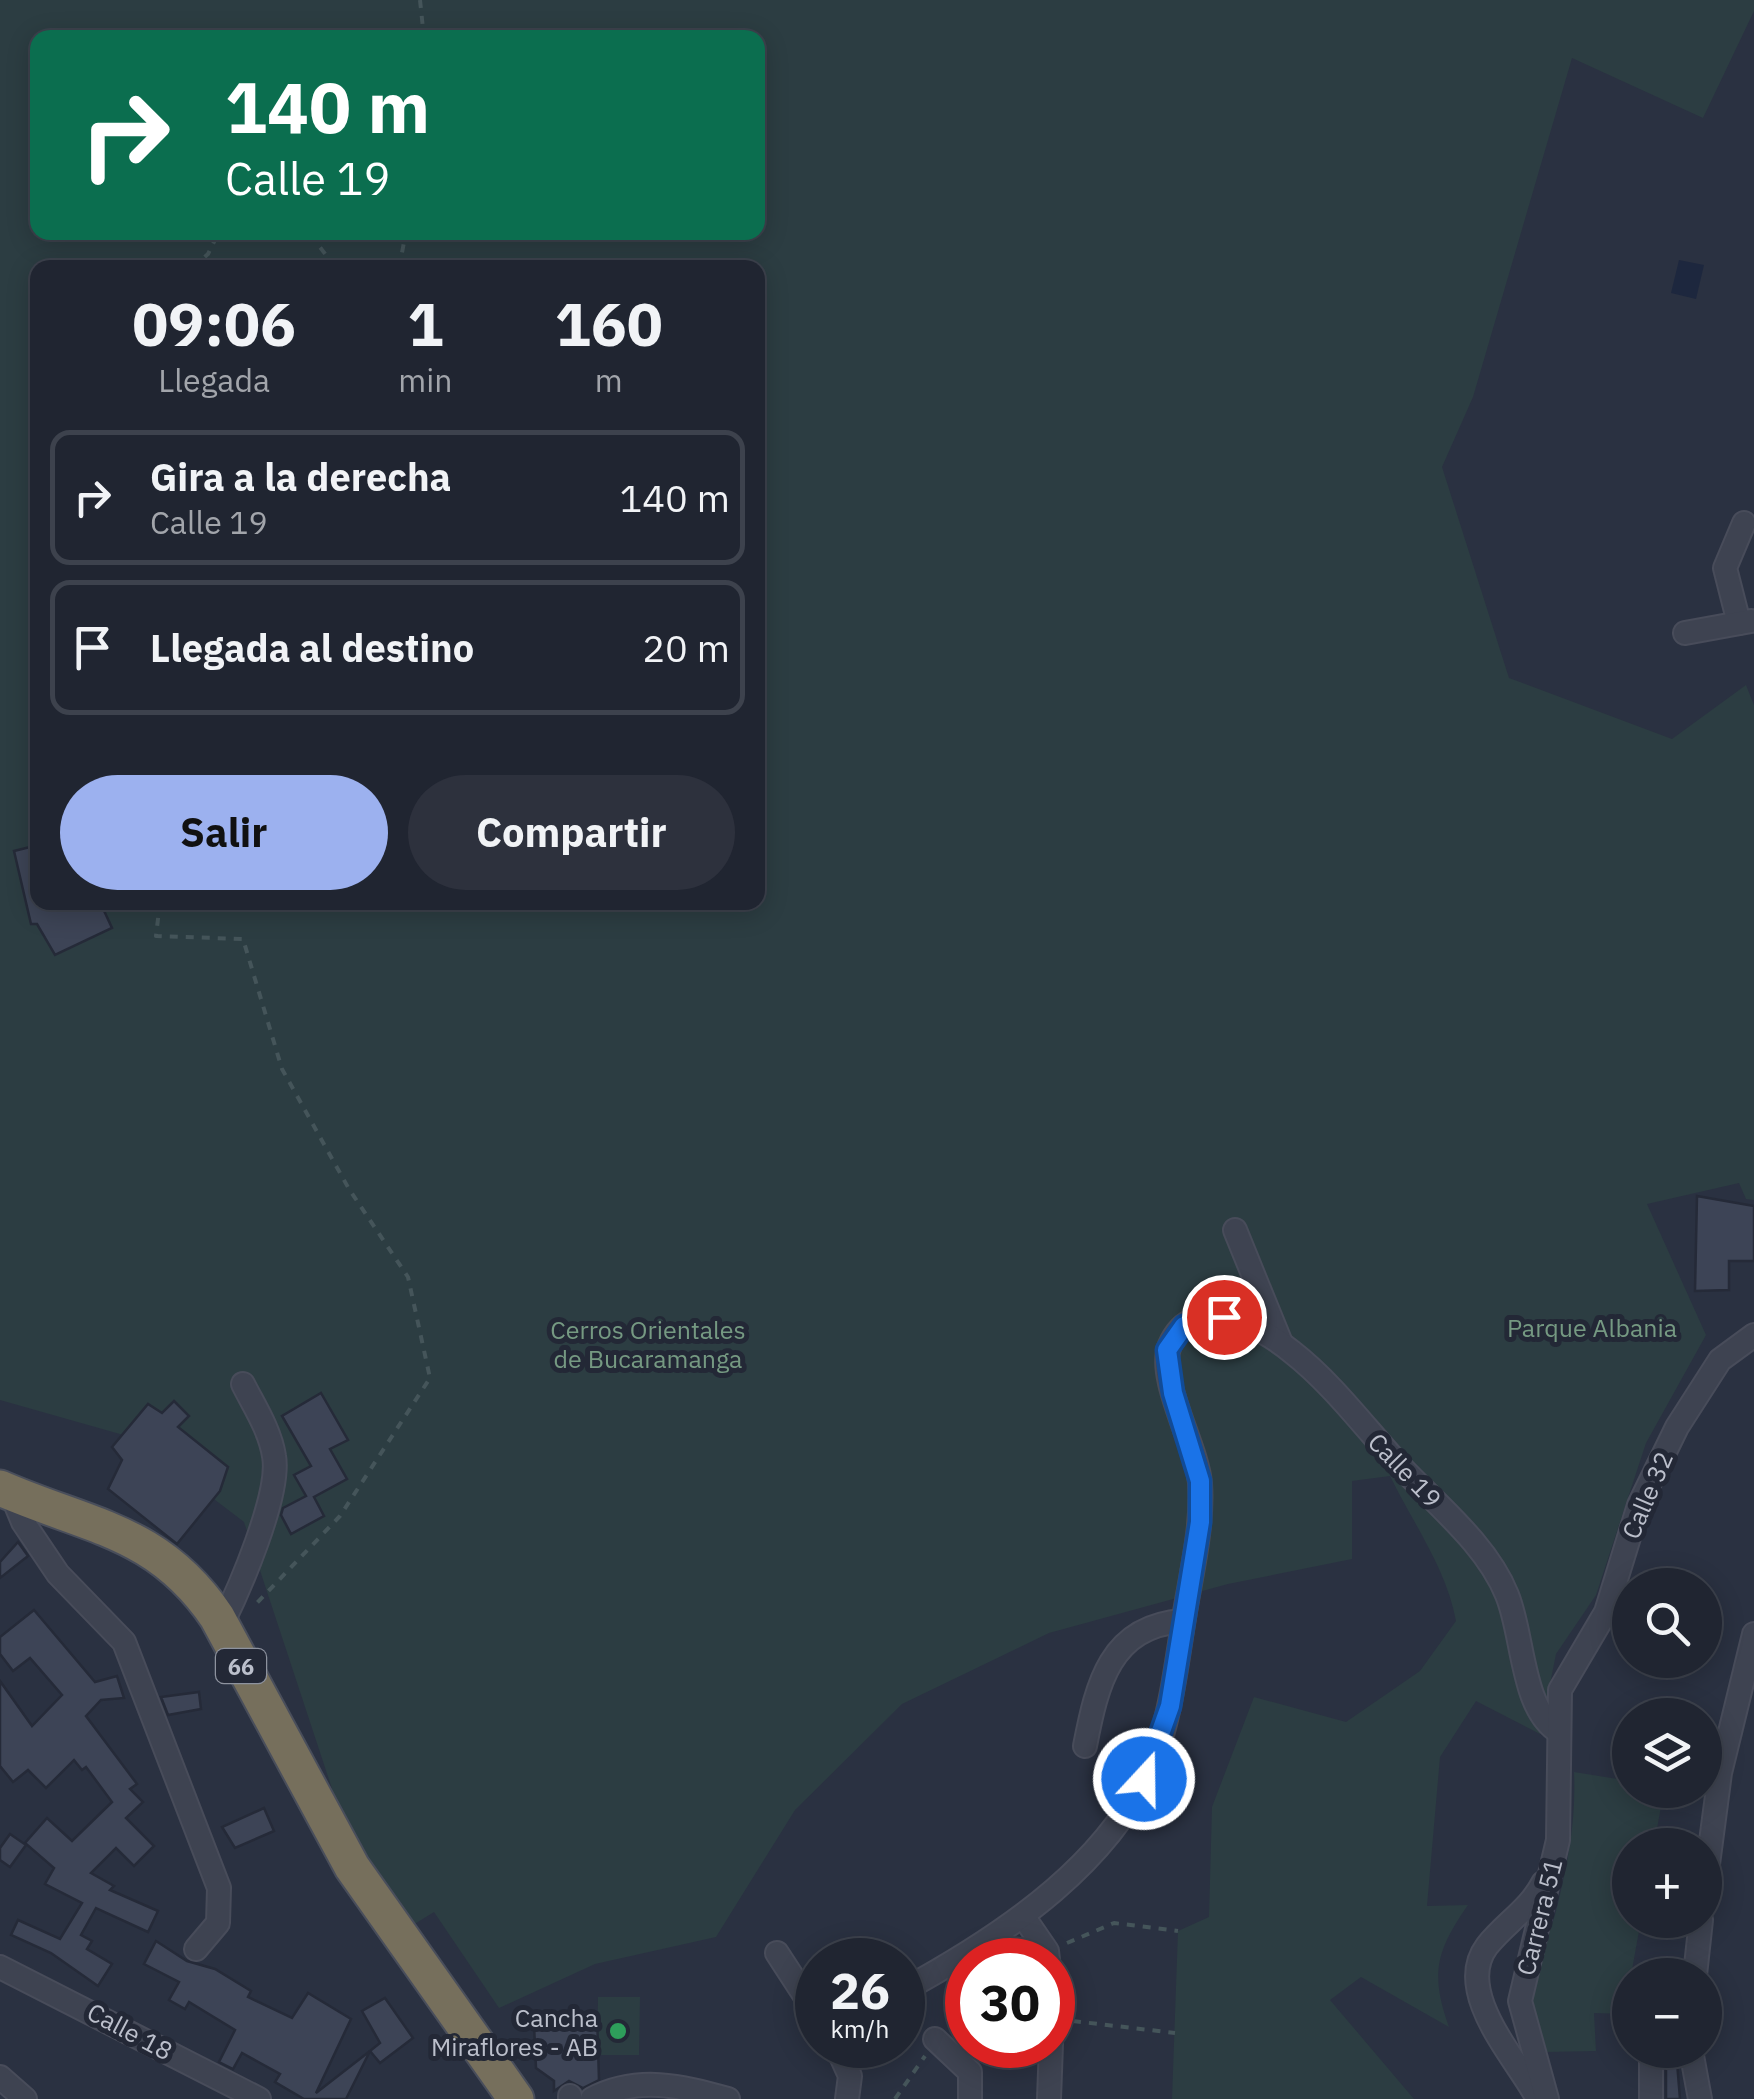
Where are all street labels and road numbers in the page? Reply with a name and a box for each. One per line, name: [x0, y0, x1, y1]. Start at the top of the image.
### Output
street label: Calle 19: [1361, 1425, 1449, 1515]
street label: Calle 32: [1614, 1446, 1680, 1544]
road number: 66: [216, 1649, 266, 1683]
street label: Carrera 51: [1509, 1855, 1569, 1979]
street label: Calle 18: [82, 1995, 178, 2067]

